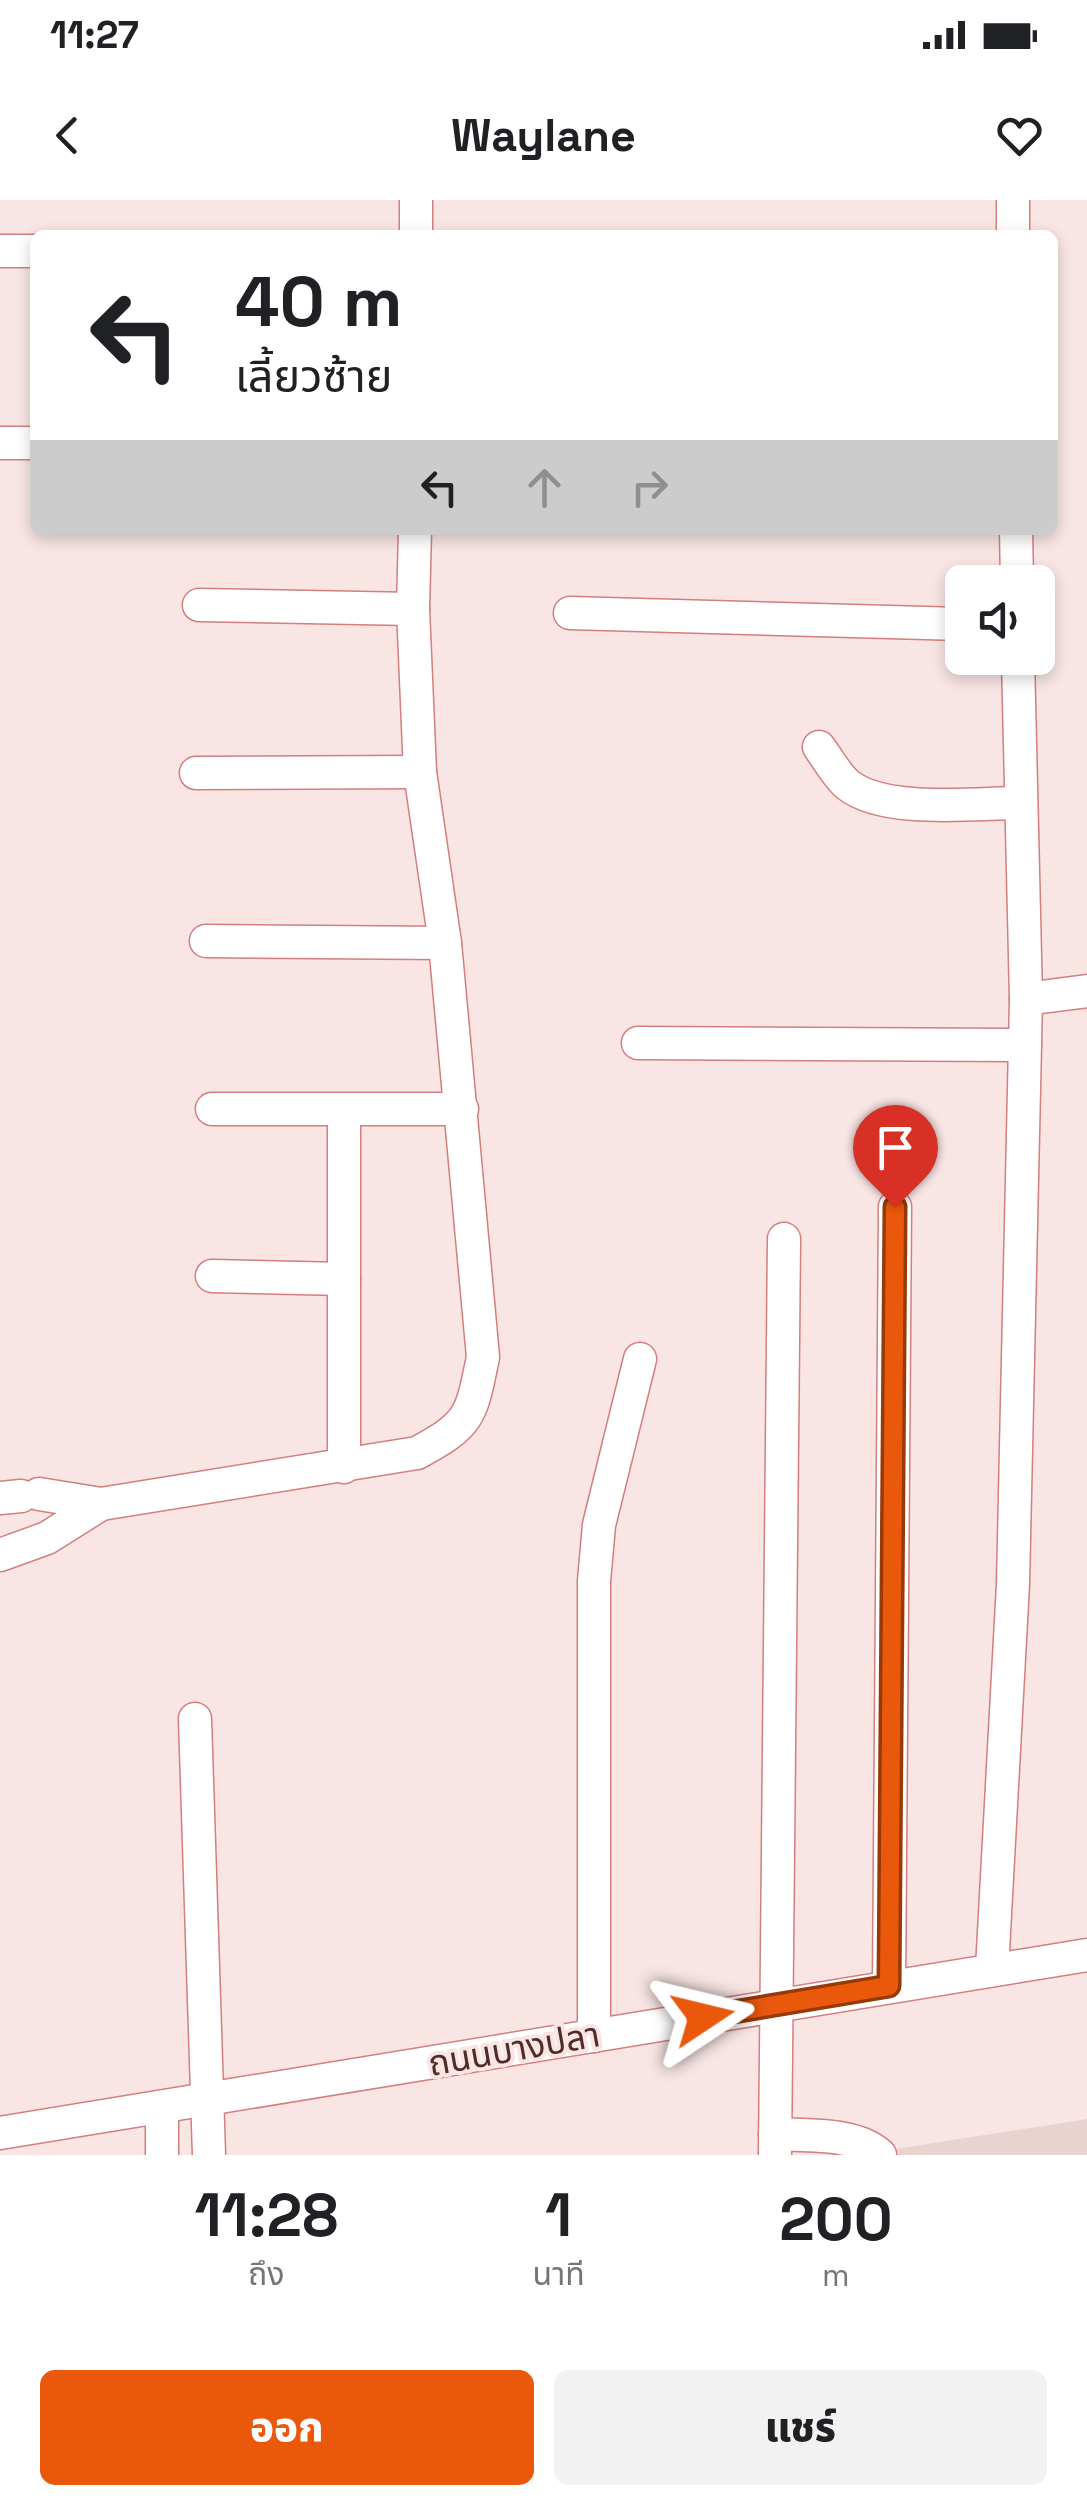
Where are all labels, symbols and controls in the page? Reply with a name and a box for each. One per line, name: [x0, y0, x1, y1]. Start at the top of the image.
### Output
text: 11:27: [50, 11, 139, 59]
text: Waylane: [451, 107, 636, 164]
icon: back: [40, 108, 95, 163]
icon: heart: [992, 108, 1047, 163]
text: 40 m: [235, 257, 402, 346]
icon: left: [70, 270, 200, 400]
text: เลี้ยวซ้าย: [235, 348, 392, 405]
icon: left: [412, 460, 467, 515]
icon: ahead: [517, 460, 572, 515]
icon: right: [622, 460, 677, 515]
map controls: [945, 565, 1055, 675]
button: sound: [945, 565, 1055, 675]
pin: [853, 1105, 938, 1208]
icon: arrive: [868, 1120, 923, 1175]
position arrow: [651, 1965, 755, 2069]
street label: ถนนบางปลา: [425, 2012, 603, 2086]
text: 11:28: [194, 2177, 338, 2254]
text: 1: [545, 2177, 572, 2254]
text: 200: [779, 2181, 893, 2258]
text: ถึง: [248, 2254, 285, 2294]
text: นาที: [533, 2254, 585, 2294]
text: m: [822, 2255, 850, 2295]
button: ออก: [40, 2370, 534, 2485]
button: แชร์: [554, 2370, 1047, 2485]

